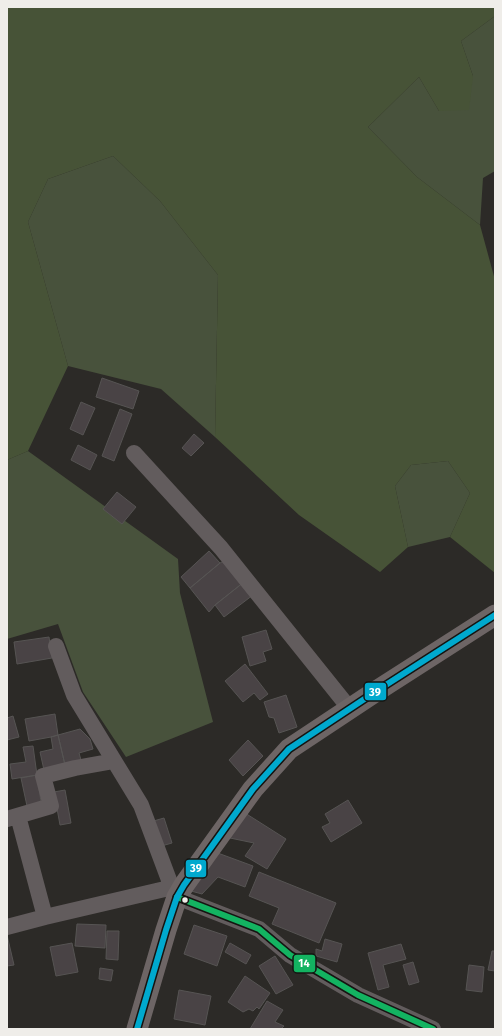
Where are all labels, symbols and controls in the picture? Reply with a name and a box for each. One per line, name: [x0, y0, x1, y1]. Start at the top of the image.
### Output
line badge: 39: [364, 682, 387, 701]
text: 39: [368, 686, 381, 699]
line badge: 39: [185, 859, 207, 878]
text: 39: [189, 862, 202, 875]
unlabelled marker: [180, 895, 190, 905]
line badge: 14: [293, 954, 316, 973]
text: 14: [298, 957, 310, 970]

